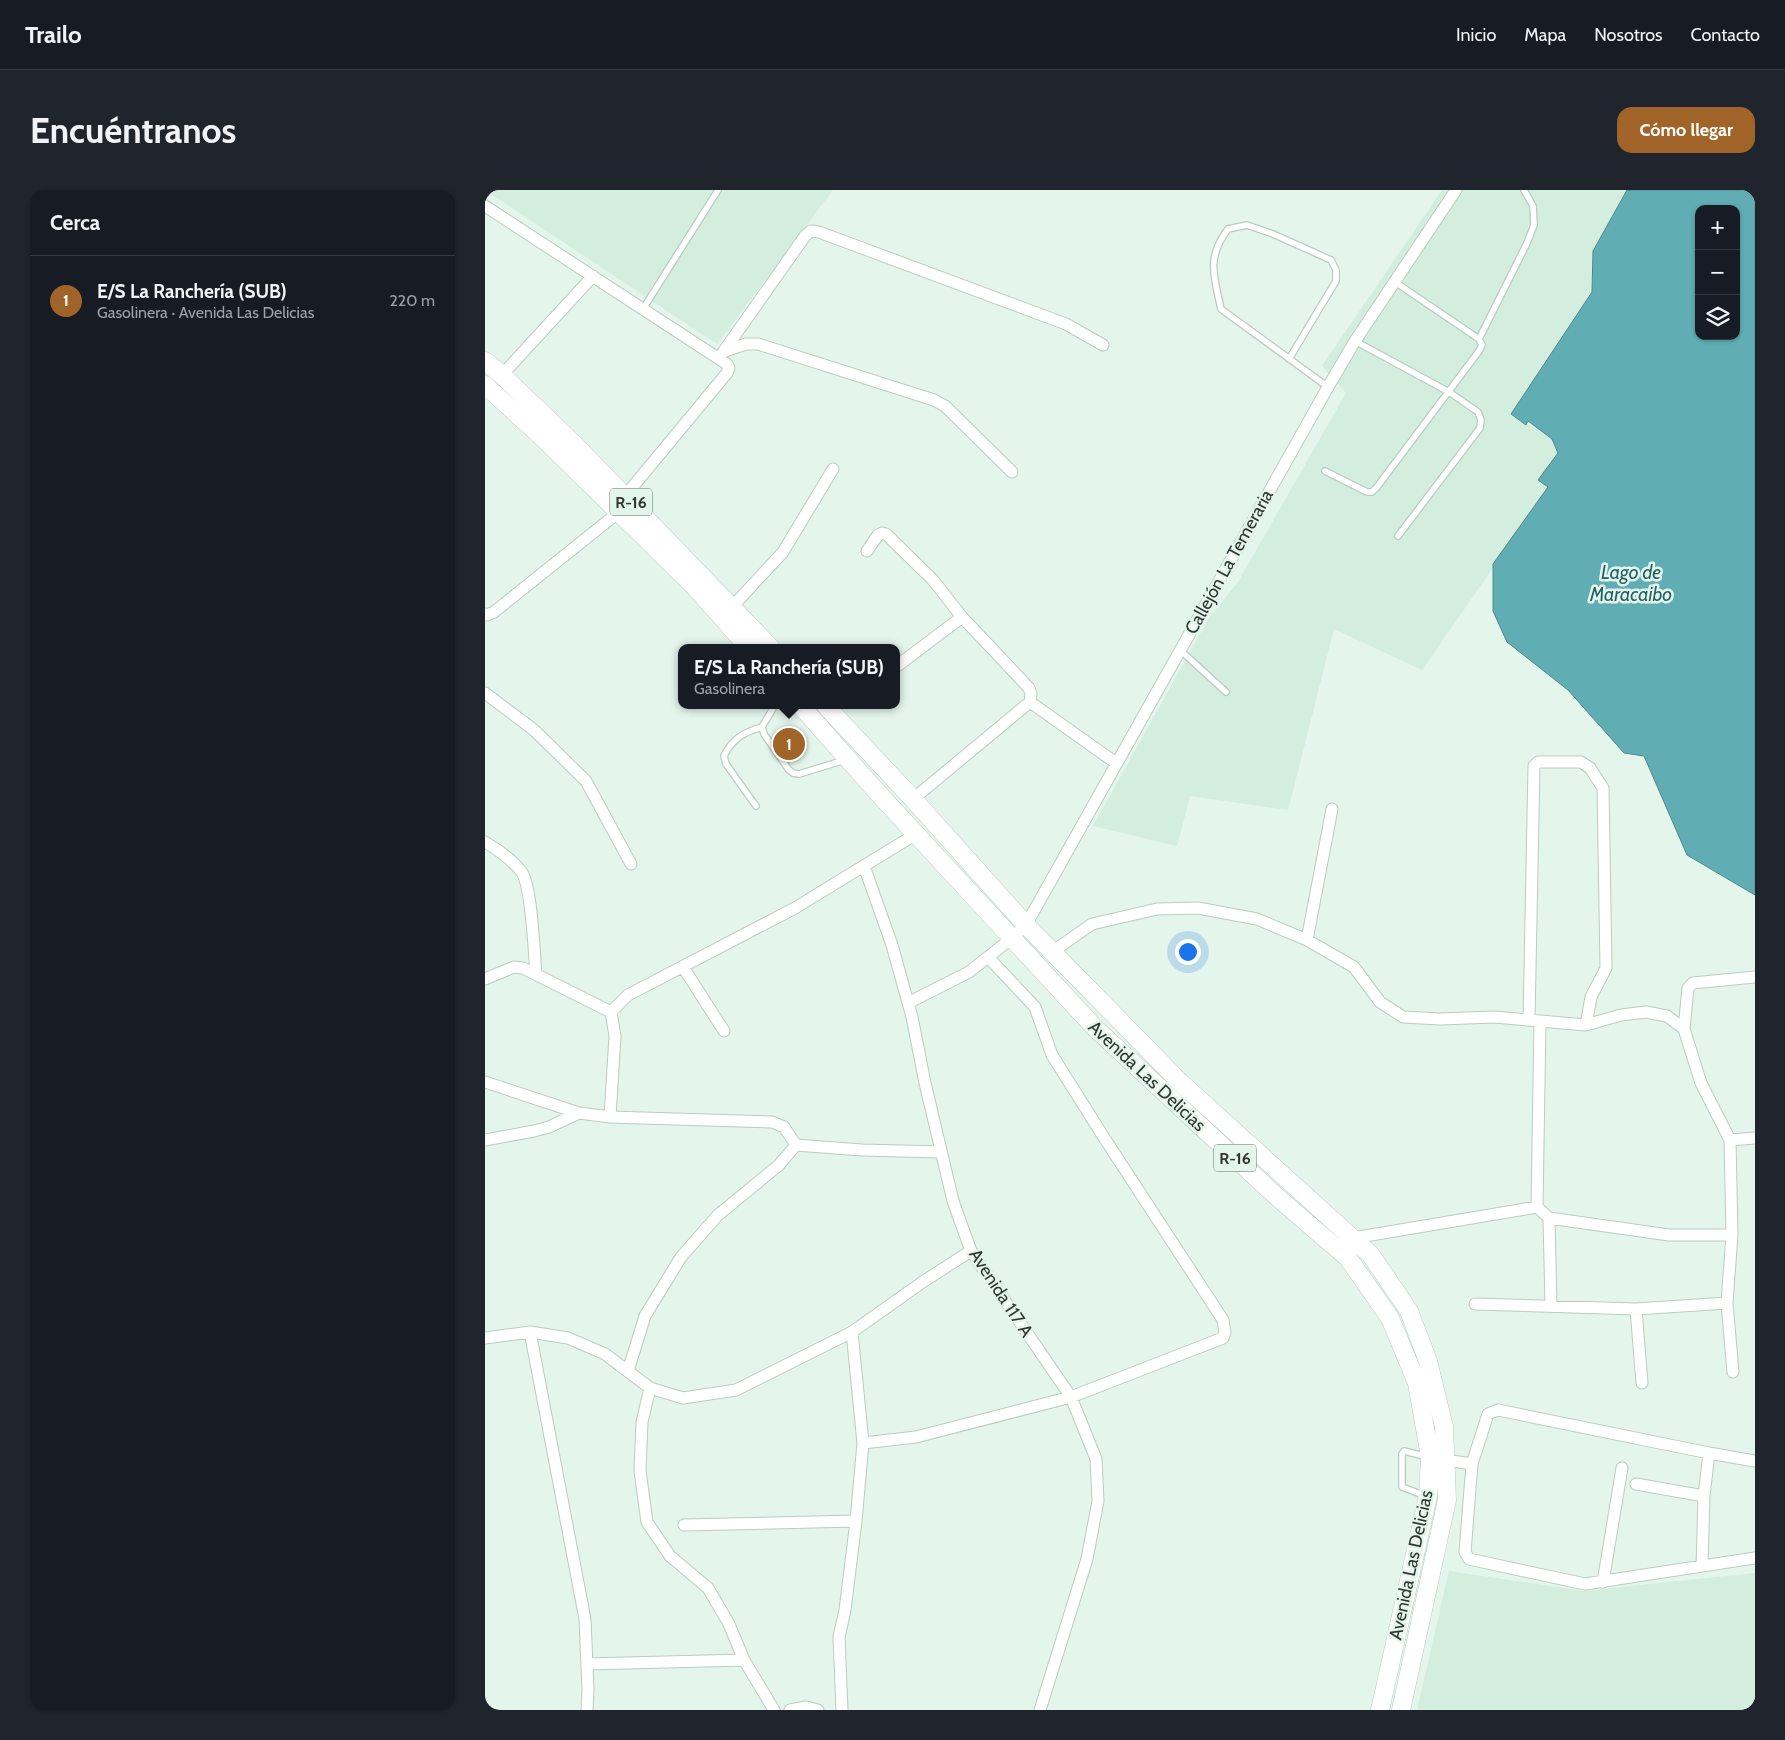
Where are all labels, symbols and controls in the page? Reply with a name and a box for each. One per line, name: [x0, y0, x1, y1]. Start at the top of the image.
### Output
text: Trailo: [25, 20, 82, 49]
text: Inicio: [1456, 24, 1496, 46]
text: Mapa: [1524, 24, 1566, 46]
text: Nosotros: [1594, 24, 1663, 46]
text: Contacto: [1691, 24, 1760, 46]
button: Cómo llegar: [1617, 107, 1755, 153]
text: Encuéntranos: [30, 109, 236, 152]
map controls: [1695, 205, 1740, 340]
button: +: [1695, 205, 1740, 250]
text: Cerca: [50, 210, 100, 235]
button: −: [1695, 250, 1740, 295]
text: E/S La Ranchería (SUB): [97, 280, 287, 303]
text: 1: [63, 291, 69, 310]
text: 220 m: [389, 291, 435, 310]
button: layers: [1695, 295, 1740, 340]
text: Gasolinera · Avenida Las Delicias: [97, 303, 314, 322]
street label: Callejón La Temeraria: [1180, 486, 1278, 638]
road number: R-16: [610, 488, 652, 516]
water label: Lago de Maracaibo: [1589, 561, 1672, 606]
popup: [678, 644, 900, 709]
text: E/S La Ranchería (SUB): [694, 656, 884, 679]
text: Gasolinera: [694, 679, 765, 698]
pin: 1: [773, 725, 805, 763]
your location: [1175, 939, 1201, 965]
street label: Avenida Las Delicias: [1084, 1016, 1210, 1136]
road number: R-16: [1214, 1144, 1256, 1171]
street label: Avenida 117 A: [964, 1245, 1038, 1341]
street label: Avenida Las Delicias: [1384, 1488, 1438, 1642]

